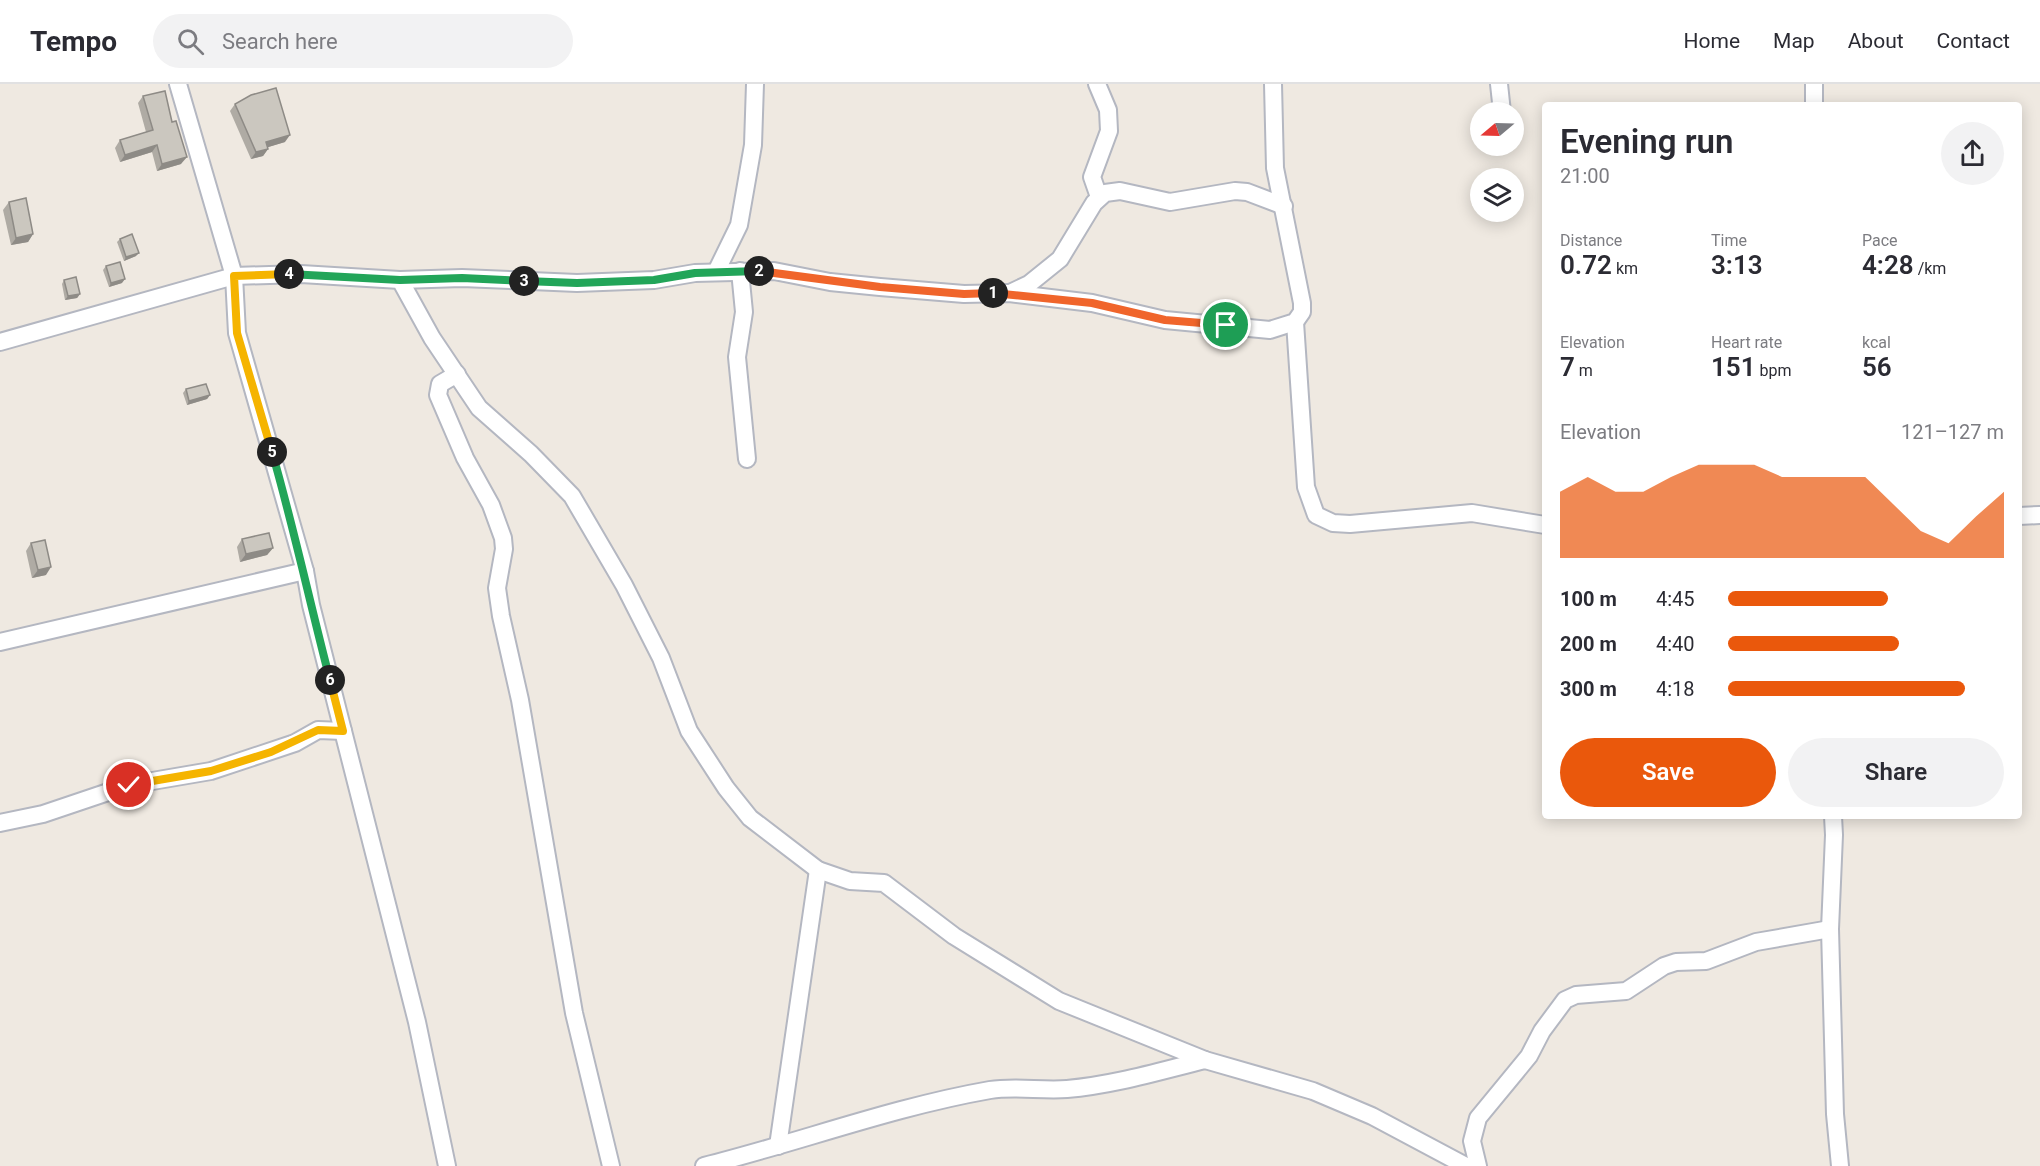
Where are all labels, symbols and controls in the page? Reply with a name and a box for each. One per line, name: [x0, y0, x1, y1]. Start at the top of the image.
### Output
search box: [153, 14, 573, 68]
text: Tempo: [30, 25, 117, 58]
icon: search: [174, 25, 207, 58]
text: Search here: [222, 29, 338, 54]
text: Home: [1684, 29, 1740, 53]
text: Map: [1773, 29, 1815, 53]
text: About: [1848, 29, 1904, 53]
text: Contact: [1937, 29, 2010, 53]
north arrow: [1470, 102, 1524, 156]
map controls: [1470, 102, 1524, 222]
text: Evening run: [1560, 122, 1733, 161]
button: share: [1941, 122, 2004, 185]
text: 21:00: [1560, 164, 1610, 188]
button: layers: [1470, 168, 1524, 222]
text: Distance: [1560, 231, 1622, 250]
text: Time: [1711, 231, 1747, 250]
text: Pace: [1862, 231, 1898, 250]
text: 0.72: [1560, 250, 1612, 280]
text: 3:13: [1711, 250, 1763, 280]
text: 4:28: [1862, 250, 1914, 280]
pin: 2: [744, 256, 774, 286]
pin: 4: [274, 259, 304, 289]
text: km: [1612, 259, 1638, 278]
text: /km: [1914, 259, 1946, 278]
text: 2: [754, 261, 764, 280]
text: 4: [284, 264, 294, 283]
pin: 3: [509, 266, 539, 296]
text: 3: [519, 271, 529, 290]
pin: 1: [978, 278, 1008, 308]
text: 1: [988, 283, 998, 302]
pin: [1200, 299, 1251, 350]
icon: arrive: [1209, 308, 1242, 341]
text: Elevation: [1560, 333, 1625, 352]
text: Heart rate: [1711, 333, 1782, 352]
text: kcal: [1862, 333, 1891, 352]
text: 7: [1560, 352, 1575, 382]
text: 151: [1711, 352, 1756, 382]
text: 56: [1862, 352, 1892, 382]
text: m: [1575, 361, 1593, 380]
text: bpm: [1756, 361, 1792, 380]
text: Elevation: [1560, 420, 1641, 444]
text: 121–127 m: [1901, 420, 2004, 444]
pin: 5: [257, 437, 287, 467]
text: 5: [267, 442, 277, 461]
text: 100 m: [1560, 587, 1617, 611]
text: 4:45: [1656, 587, 1695, 611]
text: 200 m: [1560, 632, 1617, 656]
text: 4:40: [1656, 632, 1695, 656]
pin: 6: [315, 665, 345, 695]
text: 6: [325, 670, 335, 689]
text: 300 m: [1560, 677, 1617, 701]
text: 4:18: [1656, 677, 1695, 701]
button: Save: [1560, 738, 1776, 807]
button: Share: [1788, 738, 2004, 807]
pin: [103, 759, 154, 810]
icon: check: [112, 768, 145, 801]

